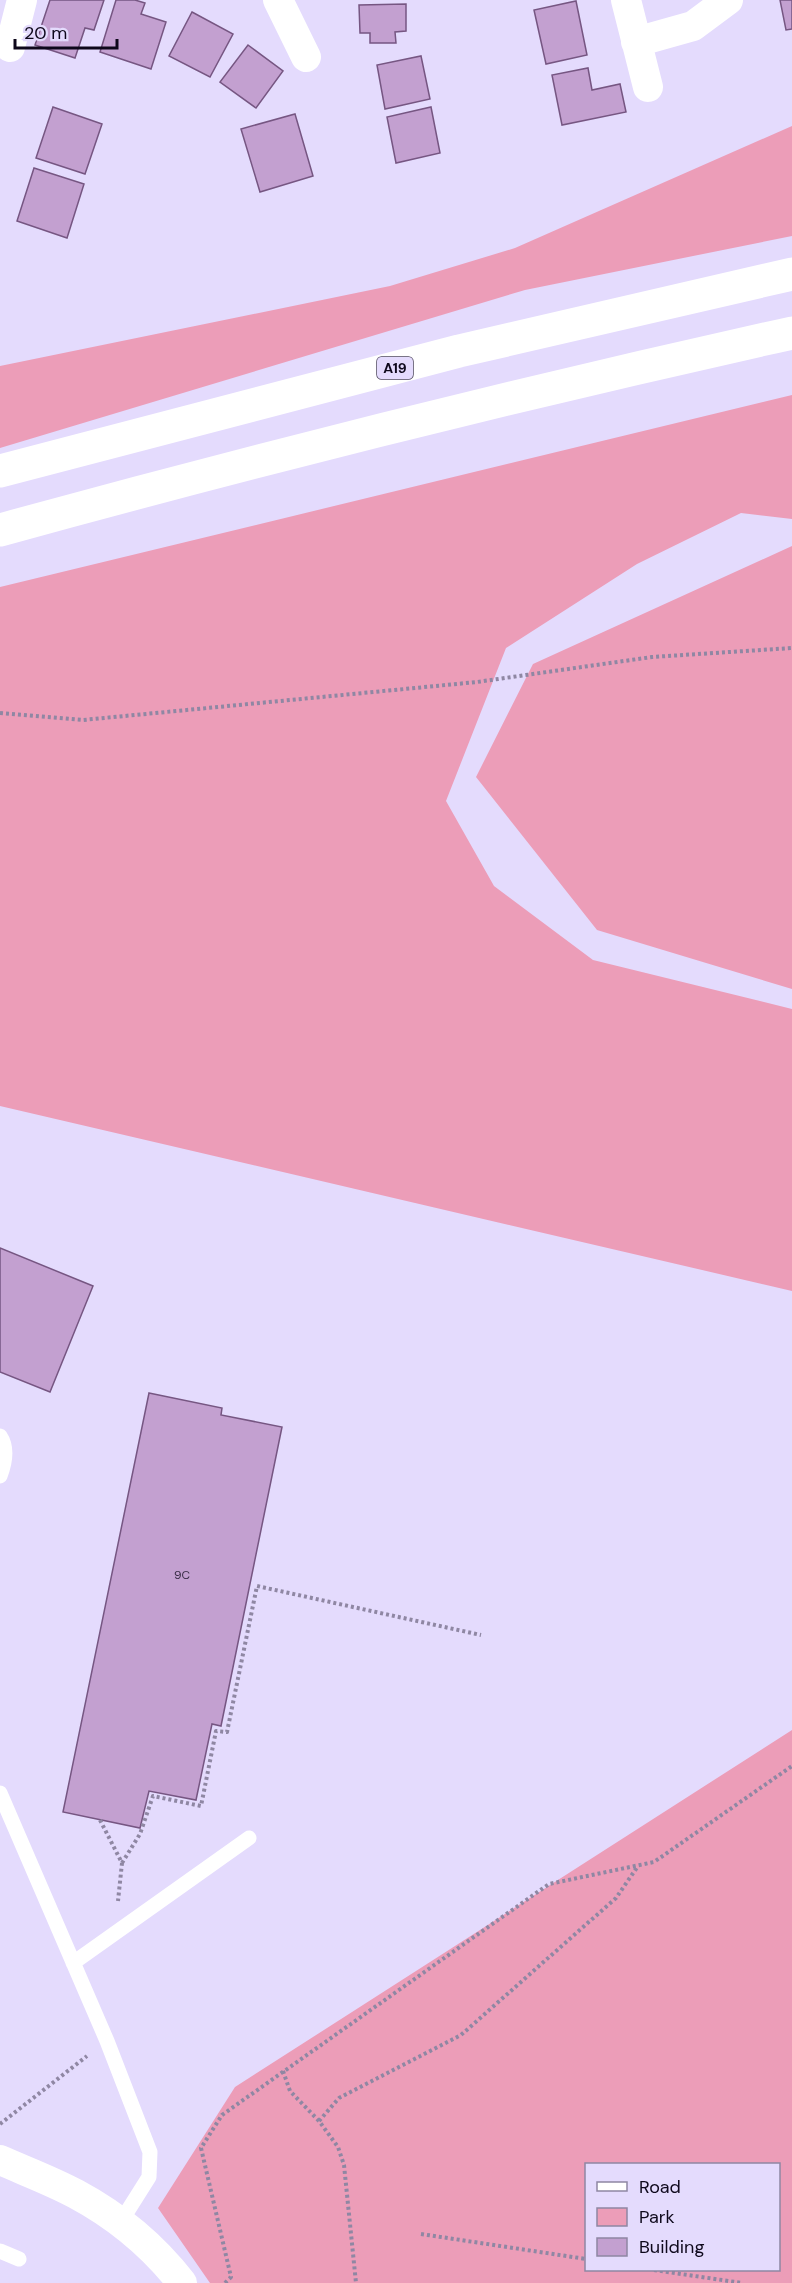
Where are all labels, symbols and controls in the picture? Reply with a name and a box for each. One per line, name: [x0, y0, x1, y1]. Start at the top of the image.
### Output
scale bar: [15, 12, 117, 50]
text: 20 m: [24, 21, 67, 45]
road number: A19: [377, 357, 413, 379]
house number: 9C: [174, 1567, 190, 1583]
legend: [585, 2163, 780, 2271]
text: Road: [639, 2175, 681, 2199]
text: Park: [639, 2205, 675, 2229]
text: Building: [639, 2235, 704, 2259]

